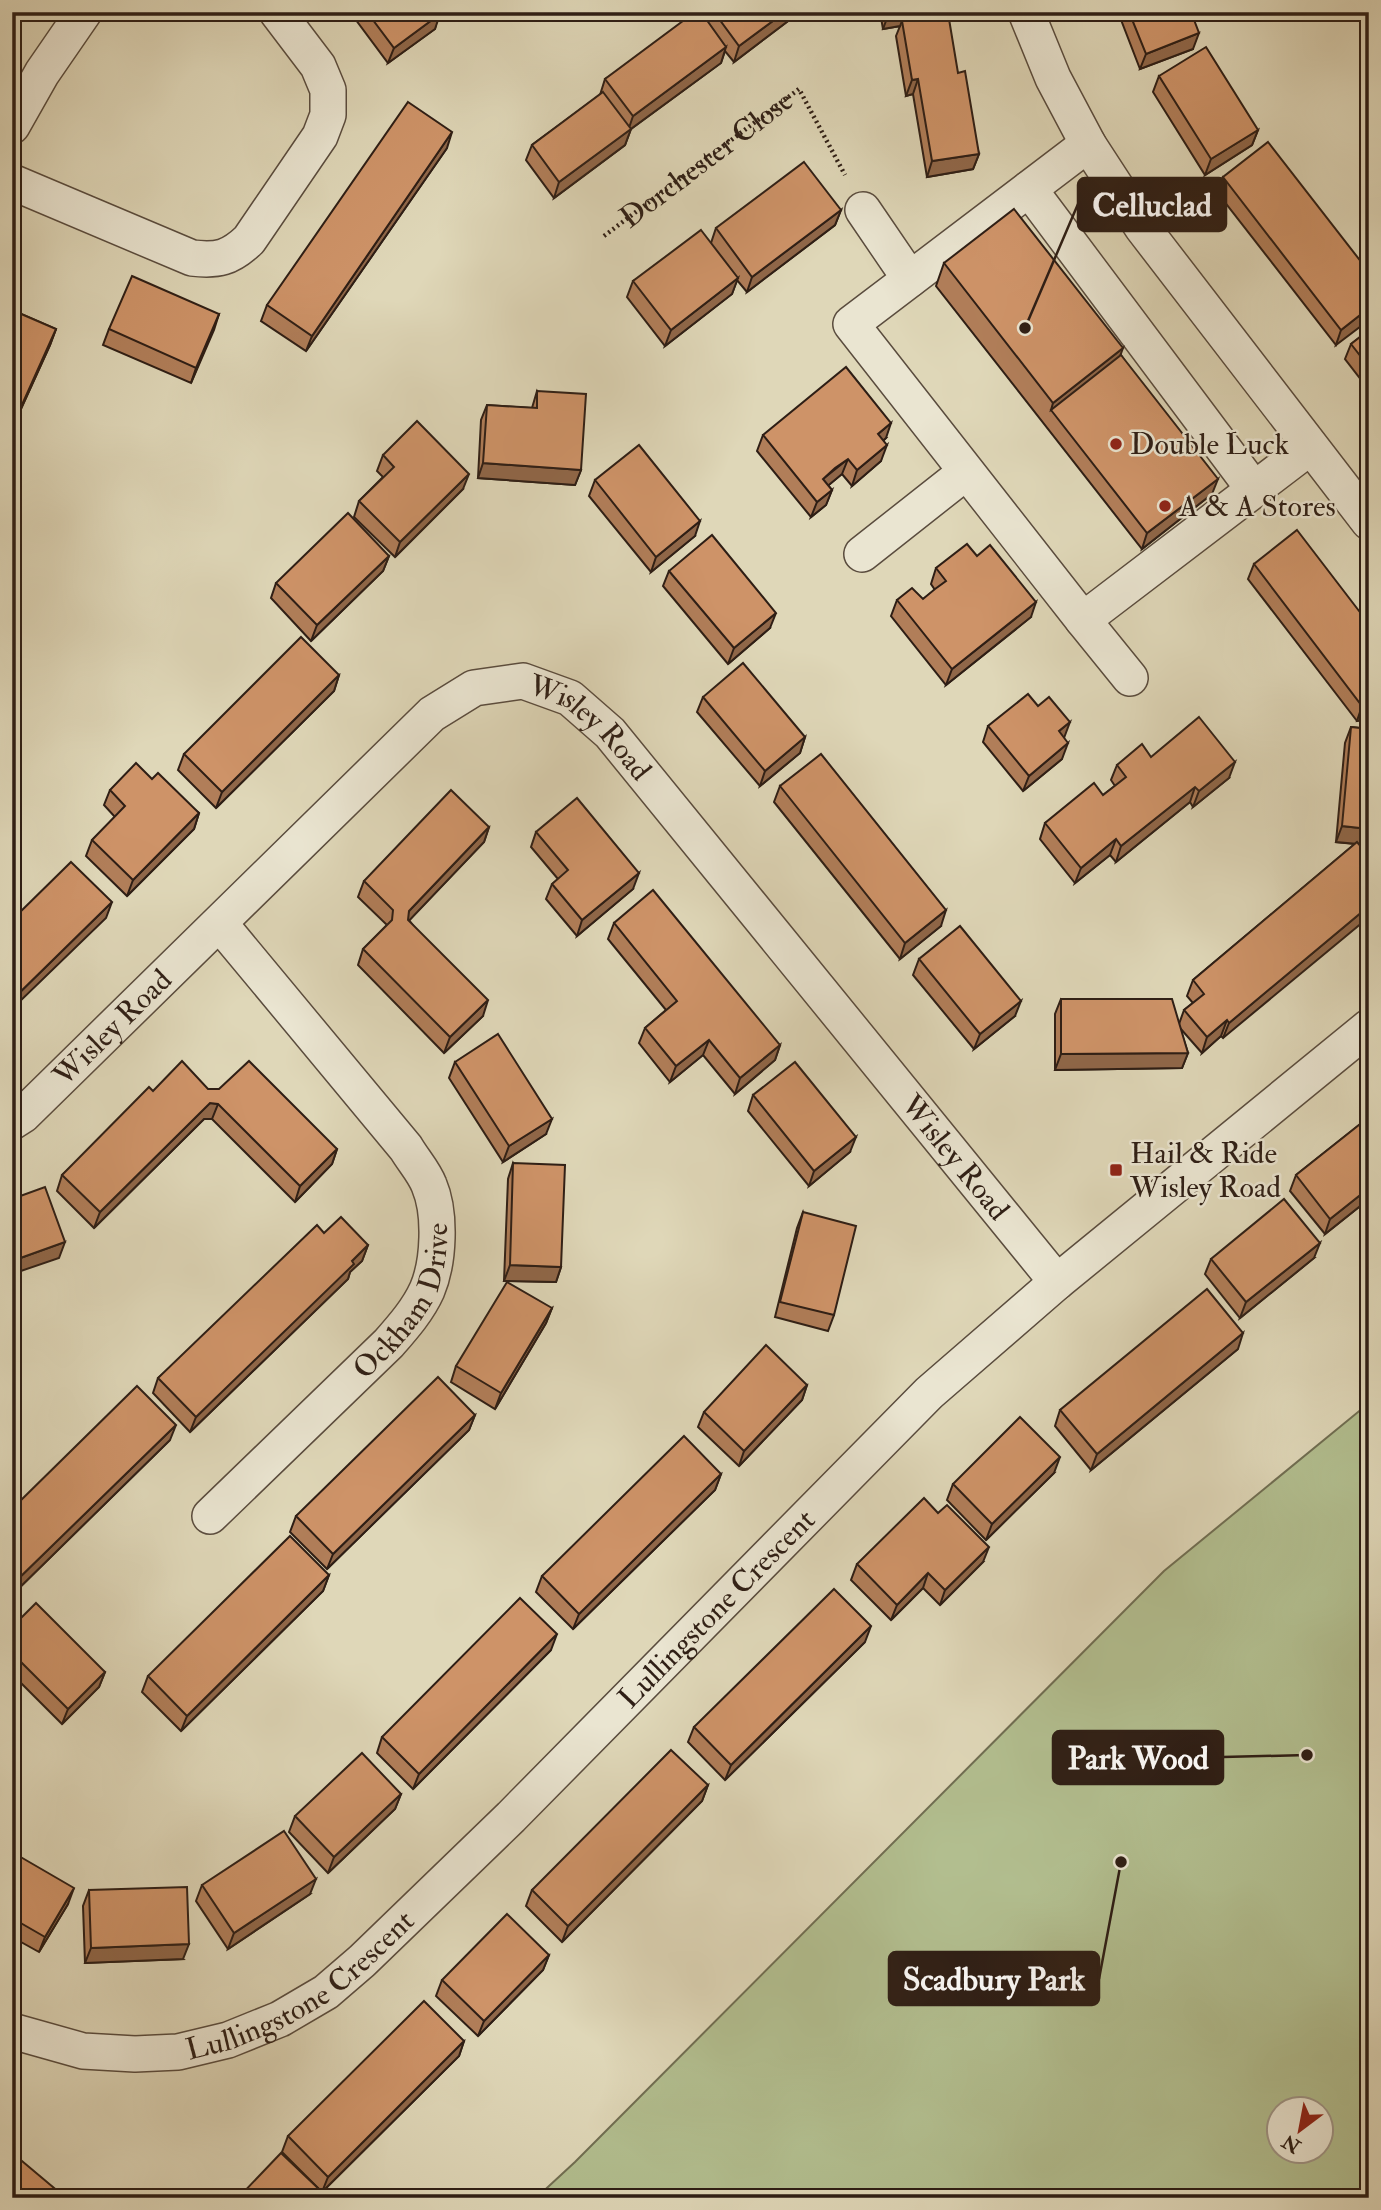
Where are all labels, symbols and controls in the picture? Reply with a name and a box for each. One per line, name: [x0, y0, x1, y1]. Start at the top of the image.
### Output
street label: Dorchester Close: [613, 82, 800, 237]
callout: Celluclad: [1078, 178, 1226, 231]
text: Celluclad: [1092, 186, 1212, 226]
place label: Double Luck: [1130, 426, 1289, 463]
marker: Double Luck: [1108, 436, 1124, 452]
place label: A & A Stores: [1178, 488, 1336, 525]
marker: A & A Stores: [1157, 498, 1173, 514]
street label: Wisley Road: [523, 666, 659, 788]
street label: Wisley Road: [45, 962, 180, 1095]
street label: Wisley Road: [892, 1087, 1017, 1228]
place label: Hail & Ride Wisley Road: [1129, 1135, 1281, 1206]
marker: Hail & Ride Wisley Road: [1108, 1162, 1124, 1178]
street label: Ockham Drive: [345, 1223, 456, 1387]
street label: Lullingstone Crescent: [611, 1502, 823, 1716]
callout: Park Wood: [1053, 1731, 1223, 1784]
text: Park Wood: [1067, 1739, 1209, 1779]
street label: Lullingstone Crescent: [182, 1903, 422, 2068]
callout: Scadbury Park: [889, 1952, 1099, 2005]
text: Scadbury Park: [903, 1960, 1086, 2000]
north arrow: [1266, 2094, 1336, 2164]
text: N: [1277, 2128, 1306, 2159]

